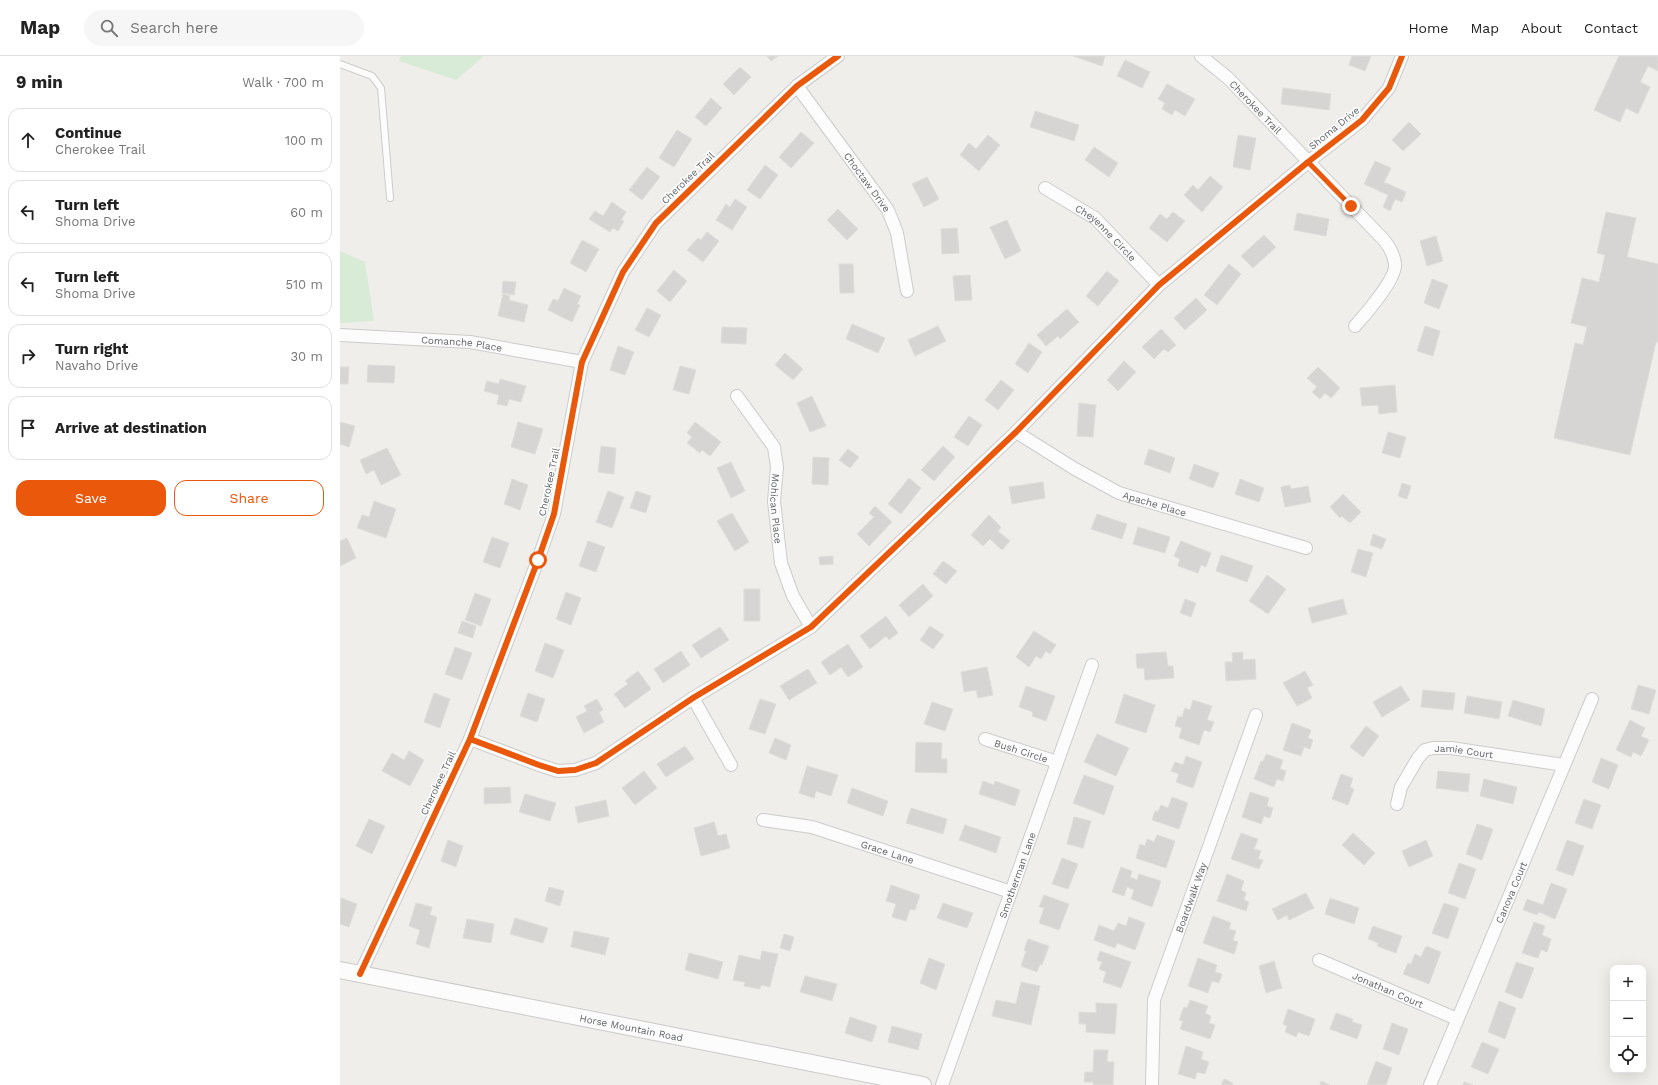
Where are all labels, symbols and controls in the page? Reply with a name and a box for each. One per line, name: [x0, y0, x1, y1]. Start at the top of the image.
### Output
search box: [84, 10, 364, 46]
text: Map: [20, 16, 60, 39]
icon: search: [98, 17, 120, 39]
text: Search here: [130, 19, 218, 37]
text: Home: [1408, 20, 1448, 36]
text: Map: [1470, 20, 1499, 36]
text: About: [1521, 20, 1562, 36]
text: Contact: [1584, 20, 1638, 36]
text: 9 min: [16, 72, 63, 92]
text: Walk · 700 m: [242, 75, 324, 90]
street label: Cherokee Trail: [1228, 78, 1284, 136]
street label: Shoma Drive: [1307, 104, 1362, 152]
text: Continue: [55, 124, 122, 142]
icon: ahead: [17, 129, 39, 151]
text: 100 m: [285, 133, 323, 148]
text: Cherokee Trail: [55, 142, 145, 157]
street label: Cherokee Trail: [659, 150, 717, 206]
street label: Choctaw Drive: [842, 150, 893, 214]
text: Turn left: [55, 196, 119, 214]
route end: [1342, 197, 1360, 215]
icon: left: [17, 201, 39, 223]
street label: Cheyenne Circle: [1073, 202, 1139, 263]
text: 60 m: [290, 205, 323, 220]
text: Shoma Drive: [55, 214, 135, 229]
text: Turn left: [55, 268, 119, 286]
icon: left: [17, 273, 39, 295]
text: 510 m: [285, 277, 323, 292]
text: Shoma Drive: [55, 286, 135, 301]
street label: Comanche Place: [421, 334, 503, 353]
text: Turn right: [55, 340, 128, 358]
icon: right: [17, 345, 39, 367]
text: 30 m: [291, 349, 323, 364]
text: Navaho Drive: [55, 358, 138, 373]
icon: arrive: [17, 417, 39, 439]
text: Arrive at destination: [55, 419, 207, 437]
street label: Cherokee Trail: [536, 447, 562, 517]
street label: Mohican Place: [768, 473, 784, 544]
button: Save: [16, 480, 166, 516]
button: Share: [174, 480, 324, 516]
street label: Apache Place: [1122, 489, 1188, 518]
route start: [529, 551, 547, 569]
street label: Bush Circle: [993, 737, 1050, 764]
street label: Jamie Court: [1434, 743, 1495, 760]
street label: Cherokee Trail: [418, 749, 458, 817]
street label: Smotherman Lane: [997, 830, 1037, 919]
street label: Grace Lane: [860, 838, 916, 866]
street label: Canova Court: [1493, 859, 1529, 925]
street label: Boardwalk Way: [1173, 860, 1209, 934]
map controls: [1610, 965, 1646, 1073]
button: +: [1610, 965, 1646, 1001]
street label: Jonathan Court: [1351, 969, 1426, 1010]
button: −: [1610, 1001, 1646, 1037]
street label: Horse Mountain Road: [579, 1012, 684, 1043]
button: locate: [1610, 1037, 1646, 1073]

